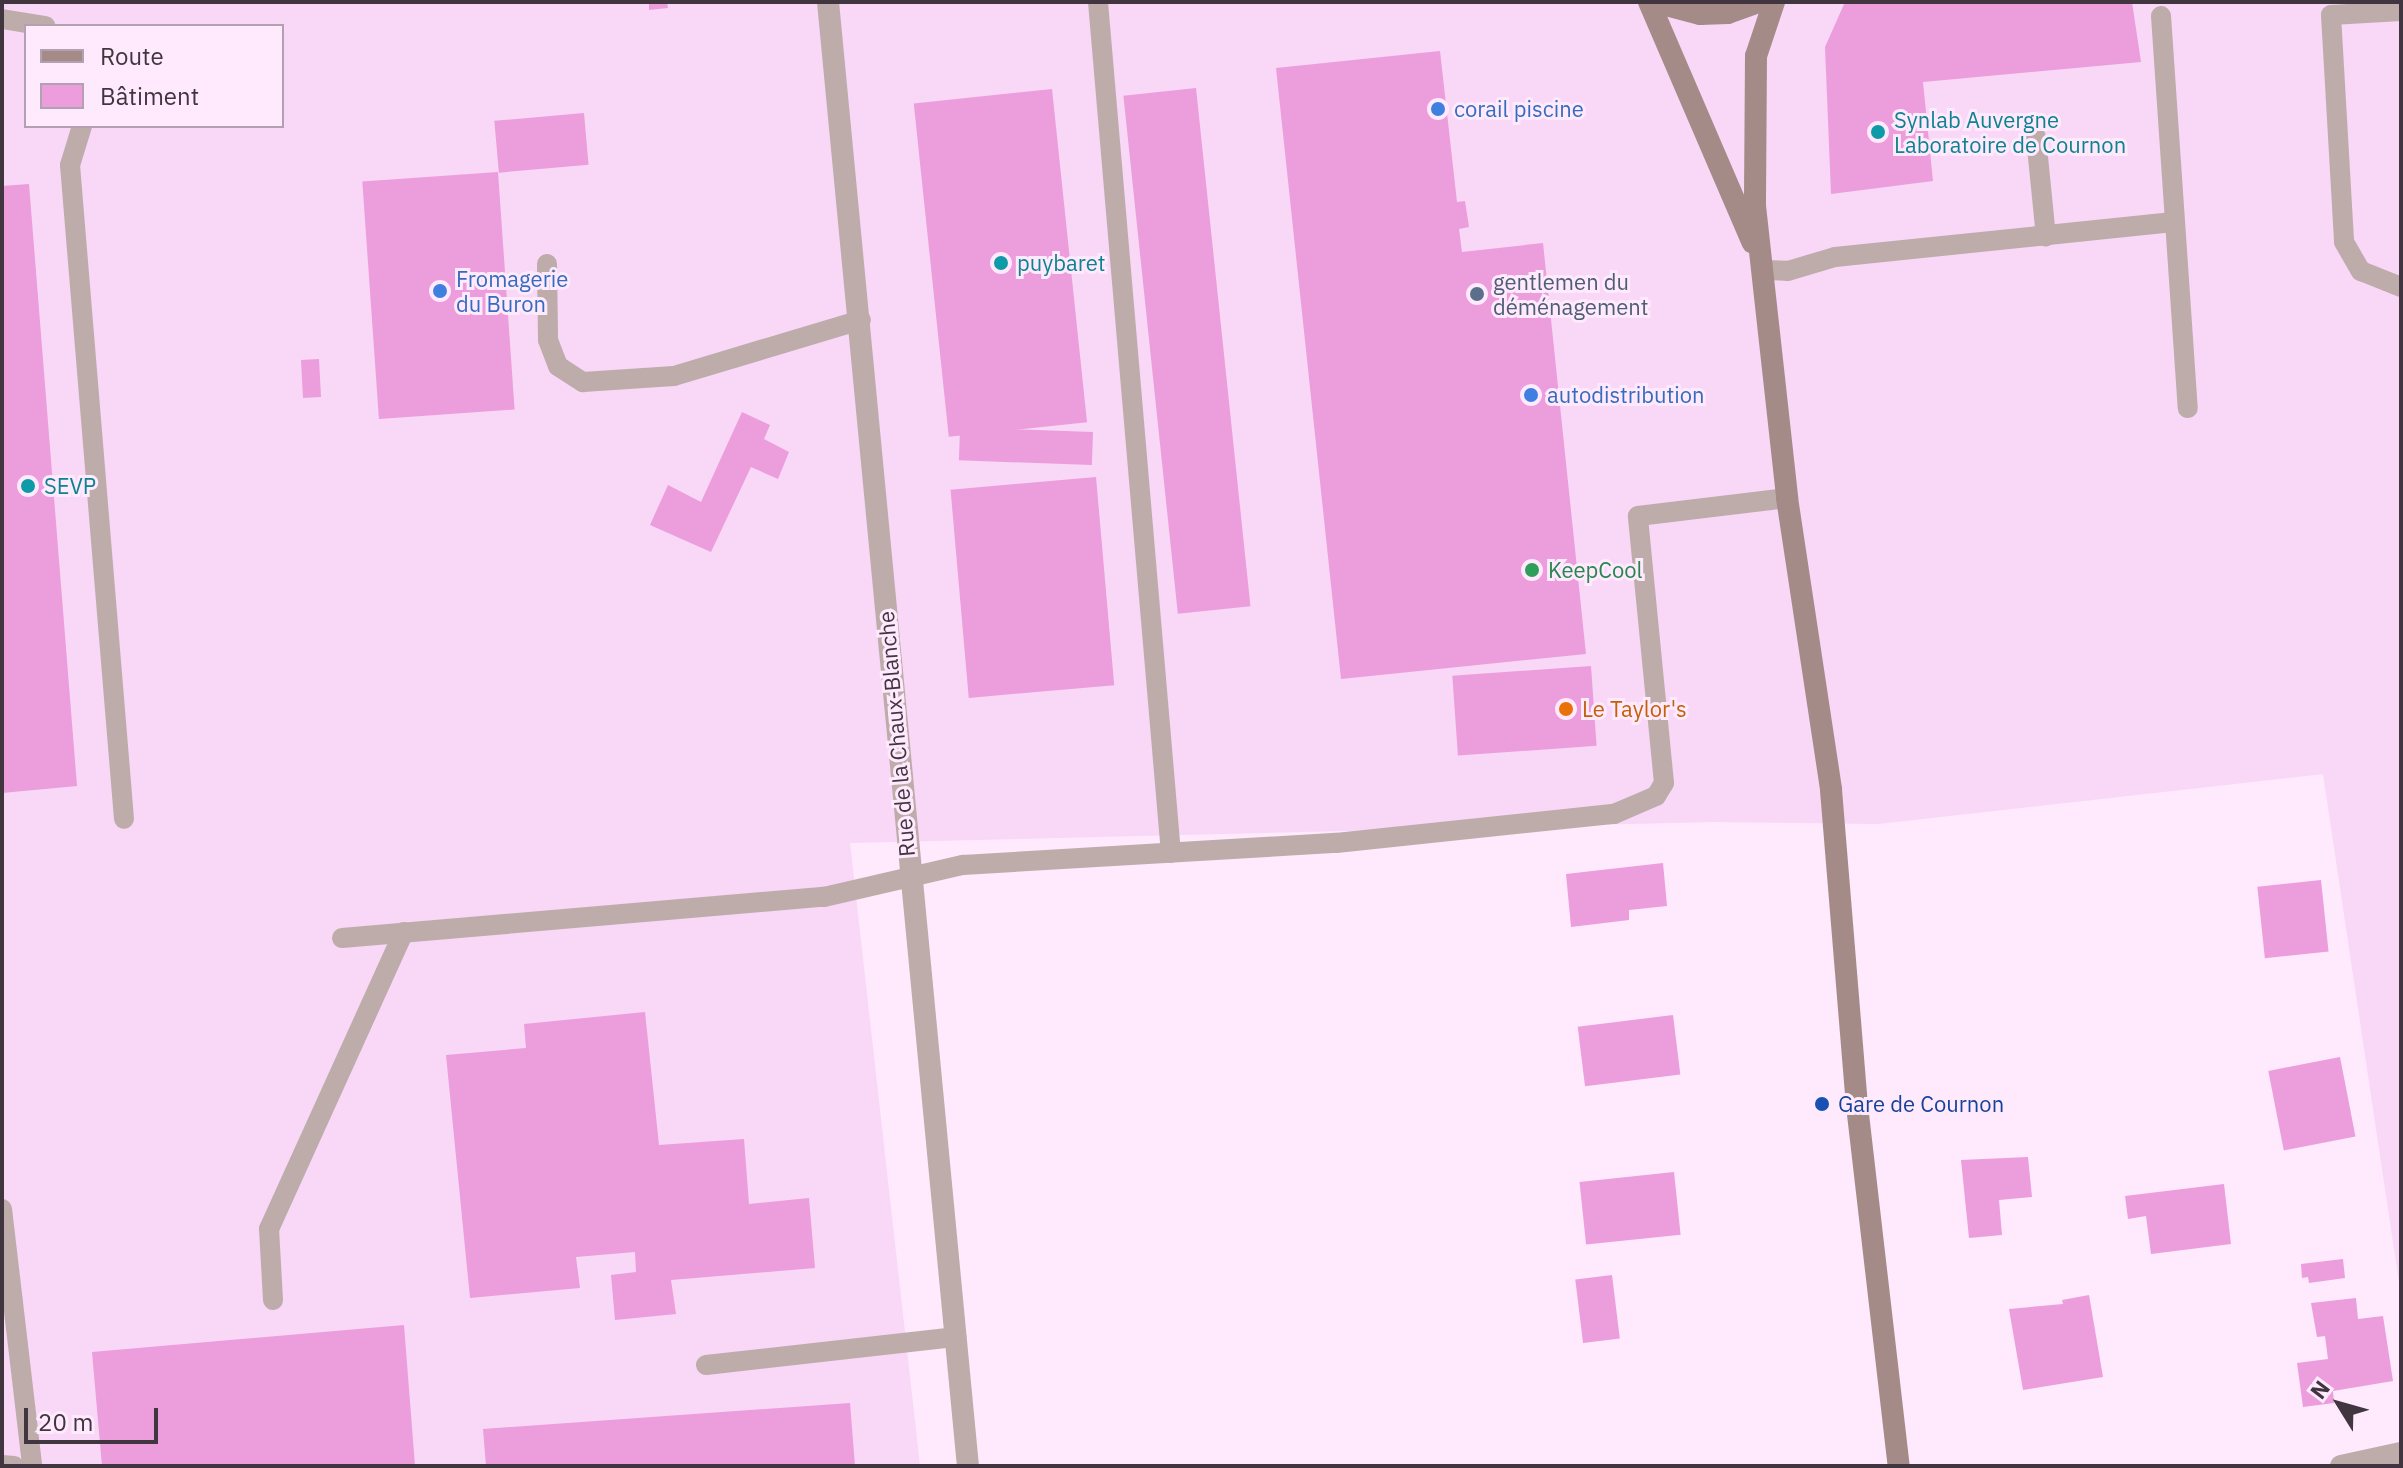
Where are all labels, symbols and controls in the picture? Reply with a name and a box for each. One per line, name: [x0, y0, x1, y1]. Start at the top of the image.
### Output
legend: [24, 24, 284, 128]
text: Route: [100, 40, 164, 72]
text: Bâtiment: [100, 80, 199, 112]
place label: corail piscine: [1454, 96, 1584, 122]
marker: corail piscine: [1429, 100, 1447, 118]
place label: Synlab Auvergne Laboratoire de Cournon: [1894, 106, 2126, 158]
marker: Synlab Auvergne Laboratoire de Cournon: [1869, 123, 1887, 141]
place label: puybaret: [1017, 250, 1106, 276]
marker: puybaret: [992, 254, 1010, 272]
place label: Fromagerie du Buron: [456, 265, 568, 316]
place label: gentlemen du déménagement: [1493, 268, 1648, 320]
marker: Fromagerie du Buron: [431, 282, 449, 300]
marker: gentlemen du déménagement: [1468, 285, 1486, 303]
place label: autodistribution: [1547, 382, 1705, 408]
marker: autodistribution: [1522, 386, 1540, 404]
place label: SEVP: [44, 473, 96, 499]
marker: SEVP: [19, 477, 37, 495]
place label: KeepCool: [1548, 557, 1643, 583]
marker: KeepCool: [1523, 561, 1541, 579]
street label: Rue de la Chaux-Blanche: [872, 610, 920, 858]
place label: Le Taylor's: [1582, 696, 1687, 722]
marker: Le Taylor's: [1557, 700, 1575, 718]
place label: Gare de Cournon: [1838, 1091, 2004, 1117]
marker: Gare de Cournon: [1813, 1095, 1831, 1113]
north arrow: [2299, 1364, 2379, 1444]
text: N: [2303, 1374, 2336, 1404]
scale bar: [28, 1392, 162, 1442]
text: 20 m: [38, 1406, 93, 1438]

